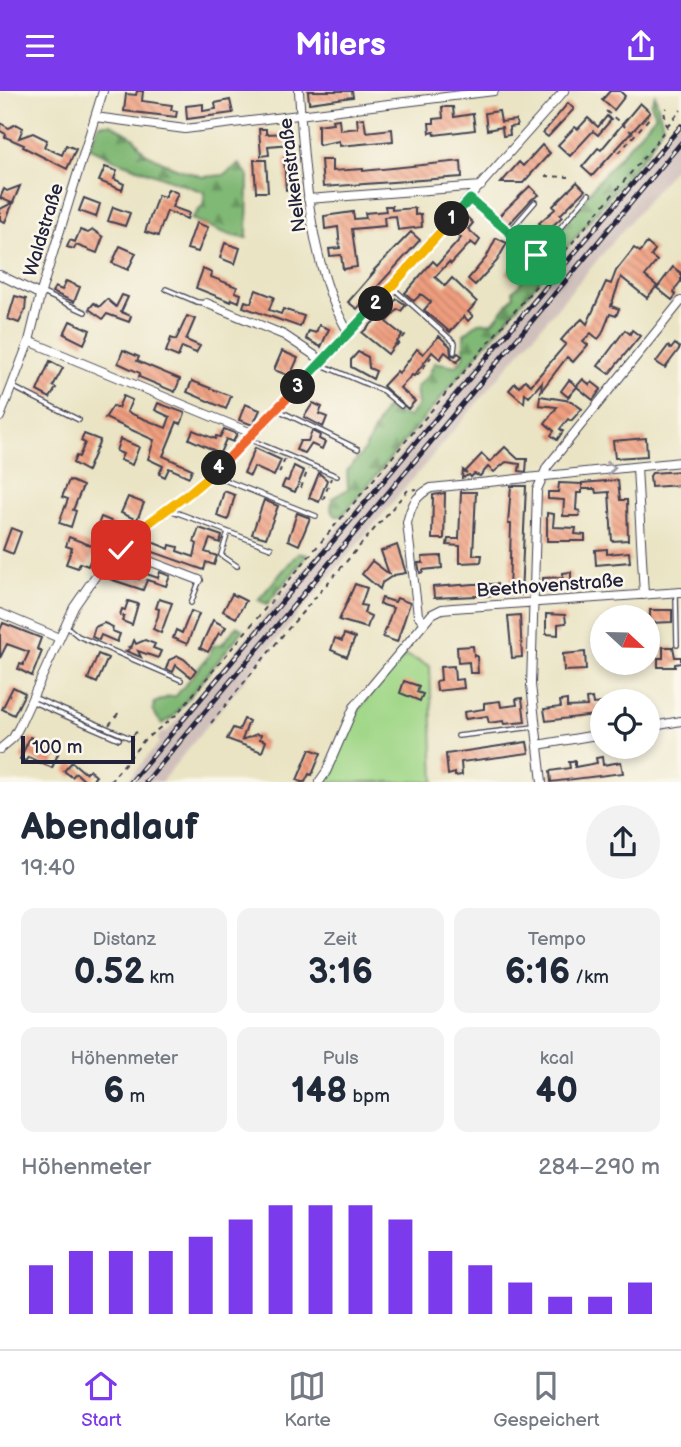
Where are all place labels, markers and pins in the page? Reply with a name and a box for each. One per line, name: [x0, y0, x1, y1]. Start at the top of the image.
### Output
pin: 1: [434, 201, 470, 237]
pin: [506, 225, 566, 285]
pin: 2: [358, 287, 394, 321]
pin: 3: [280, 369, 316, 405]
pin: 4: [202, 451, 236, 485]
pin: [91, 520, 151, 580]

